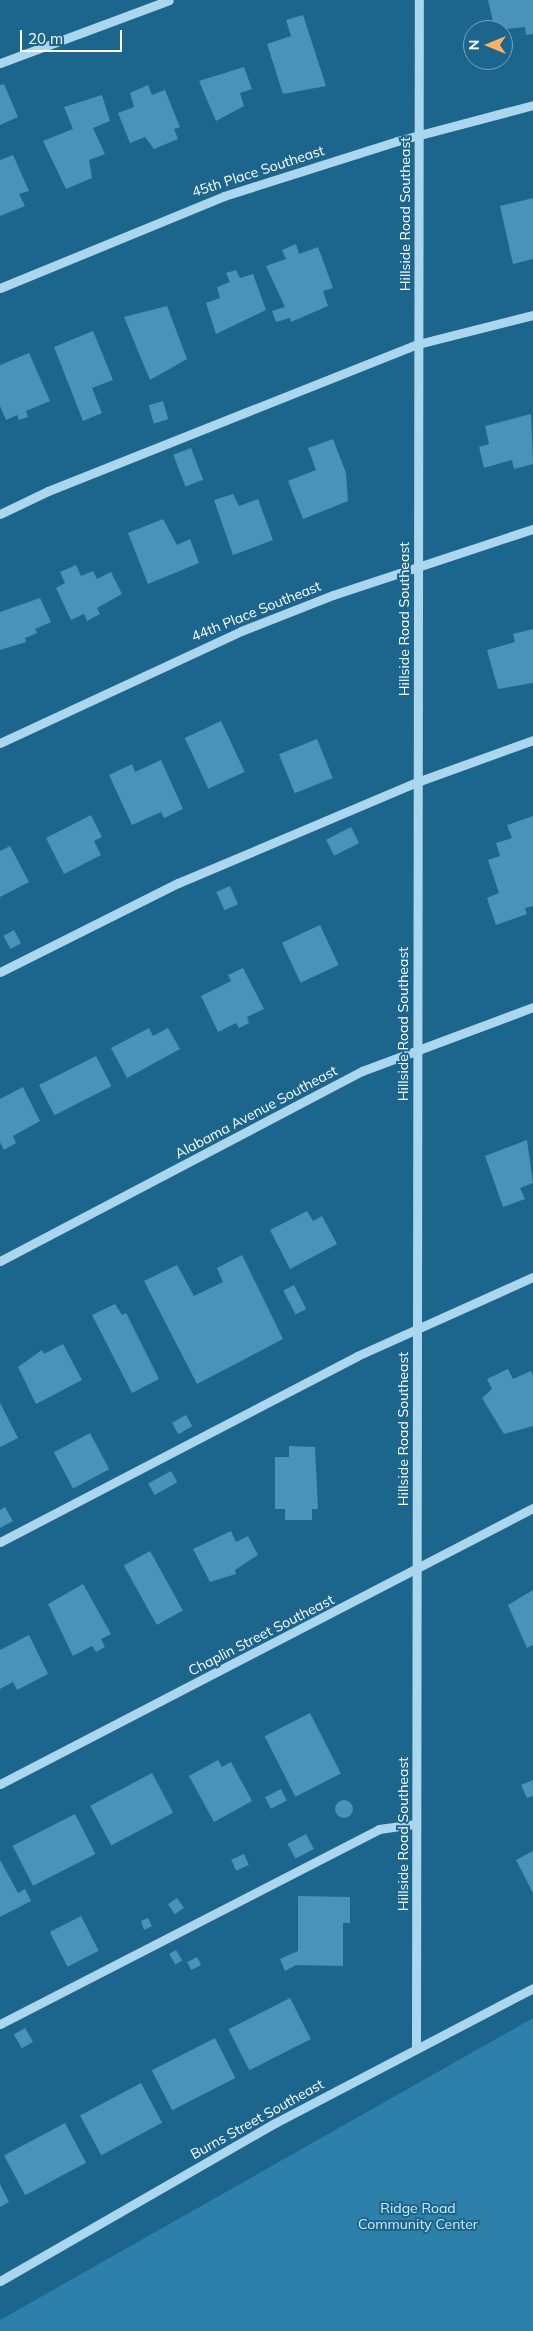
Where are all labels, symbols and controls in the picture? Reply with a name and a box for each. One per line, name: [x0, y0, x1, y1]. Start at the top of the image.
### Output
scale bar: [22, 20, 125, 52]
north arrow: [463, 20, 513, 70]
text: 20 m: [28, 29, 63, 48]
text: N: [465, 40, 483, 50]
street label: Hillside Road Southeast: [397, 137, 413, 291]
street label: 45th Place Southeast: [190, 142, 326, 200]
street label: Hillside Road Southeast: [396, 542, 412, 696]
street label: 44th Place Southeast: [189, 577, 323, 645]
street label: Hillside Road Southeast: [395, 947, 411, 1101]
street label: Alabama Avenue Southeast: [172, 1062, 340, 1162]
street label: Hillside Road Southeast: [395, 1352, 411, 1506]
street label: Chaplin Street Southeast: [185, 1591, 337, 1679]
street label: Hillside Road Southeast: [395, 1757, 411, 1911]
street label: Burns Street Southeast: [188, 2075, 326, 2163]
park label: Ridge Road Community Center: [358, 2200, 478, 2232]

